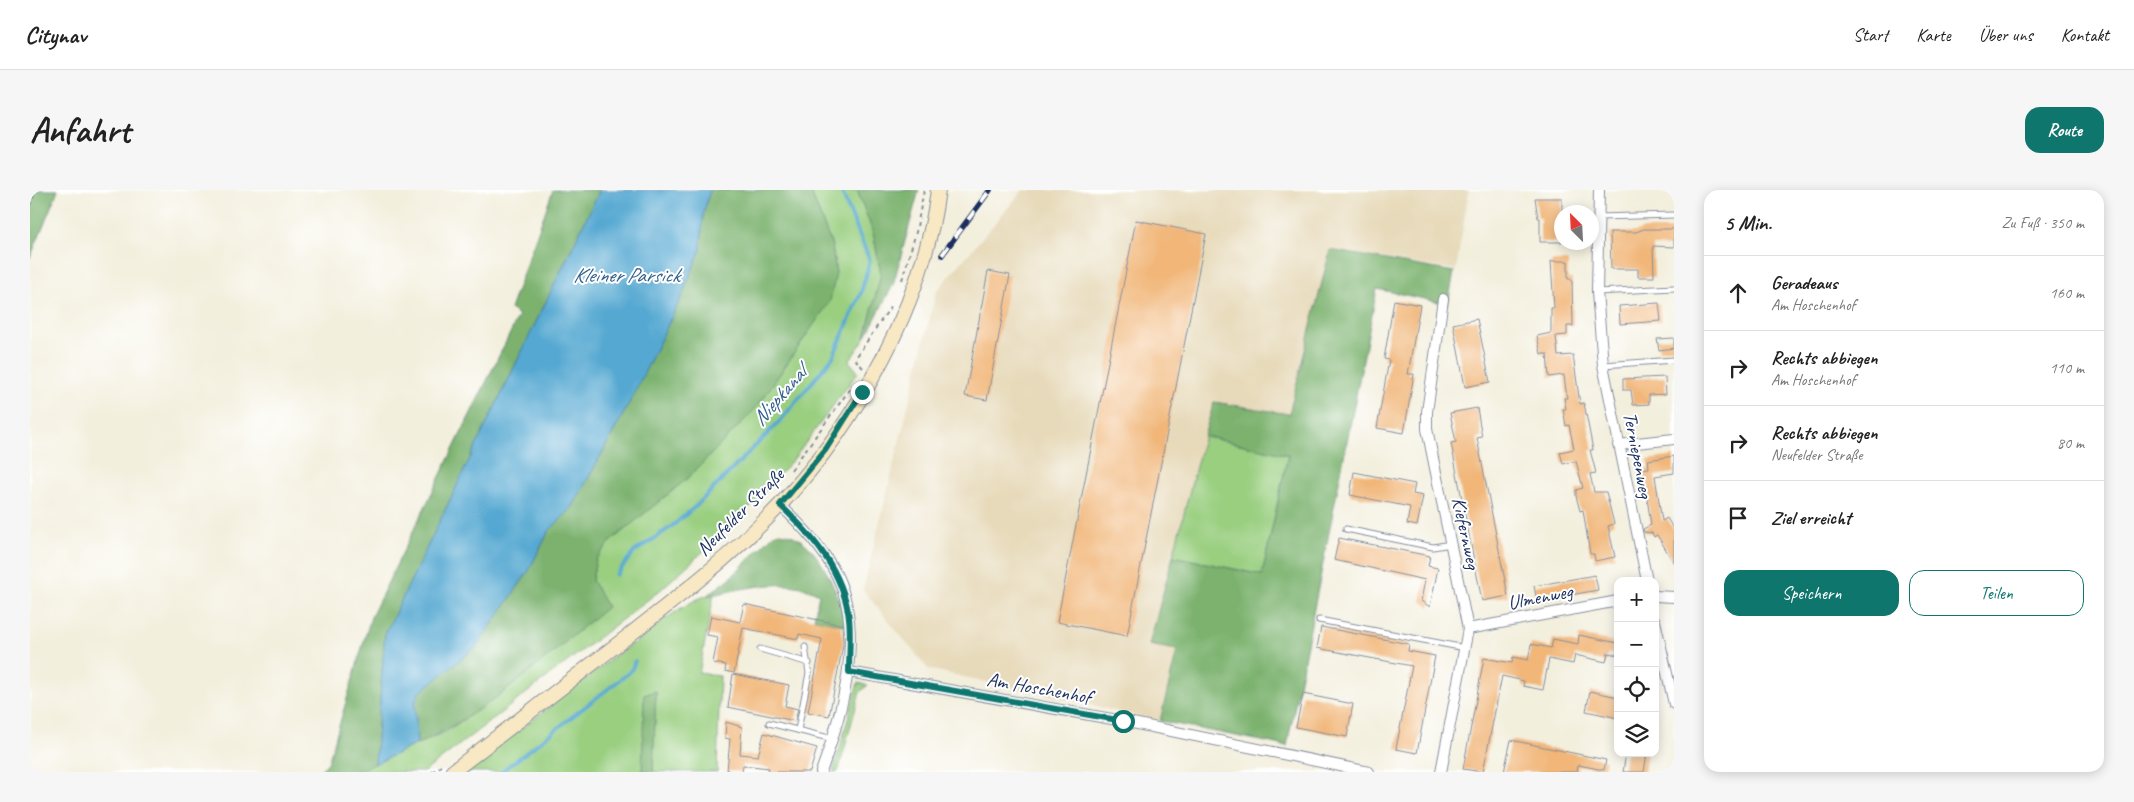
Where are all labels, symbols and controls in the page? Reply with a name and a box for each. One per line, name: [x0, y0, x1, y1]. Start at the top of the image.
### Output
text: Citynav: [25, 20, 86, 50]
text: Start: [1853, 24, 1888, 46]
text: Karte: [1916, 24, 1951, 46]
text: Über uns: [1979, 24, 2033, 46]
text: Kontakt: [2061, 24, 2109, 46]
button: Route: [2025, 107, 2104, 153]
text: Anfahrt: [30, 108, 130, 153]
north arrow: [1554, 205, 1599, 250]
text: 5 Min.: [1724, 210, 1772, 236]
text: Zu Fuß · 350 m: [2001, 213, 2084, 233]
water label: Kleiner Parsick: [573, 262, 682, 288]
text: Geradeaus: [1771, 271, 1838, 295]
icon: ahead: [1724, 279, 1752, 307]
text: 160 m: [2050, 283, 2084, 303]
text: Am Hoschenhof: [1771, 295, 1855, 315]
text: Rechts abbiegen: [1771, 346, 1877, 370]
icon: right: [1724, 354, 1752, 382]
water label: Niepkanal: [746, 355, 817, 431]
text: 110 m: [2050, 358, 2084, 378]
text: Am Hoschenhof: [1771, 370, 1855, 390]
route end: [851, 381, 874, 404]
street label: Terniepenweg: [1617, 410, 1659, 502]
text: Rechts abbiegen: [1771, 421, 1877, 445]
icon: right: [1724, 429, 1752, 457]
text: 80 m: [2057, 433, 2084, 453]
text: Neufelder Straße: [1771, 445, 1862, 465]
street label: Neufelder Straße: [691, 462, 790, 561]
street label: Kiefernweg: [1446, 495, 1486, 573]
icon: arrive: [1724, 504, 1752, 532]
text: Ziel erreicht: [1771, 506, 1851, 530]
button: Speichern: [1724, 570, 1899, 616]
button: Teilen: [1909, 570, 2084, 616]
map controls: [1614, 577, 1659, 757]
button: +: [1614, 577, 1659, 622]
street label: Ulmenweg: [1506, 578, 1576, 616]
button: −: [1614, 622, 1659, 667]
street label: Am Hoschenhof: [985, 667, 1097, 710]
button: locate: [1614, 667, 1659, 712]
route start: [1112, 710, 1135, 733]
button: layers: [1614, 712, 1659, 757]

